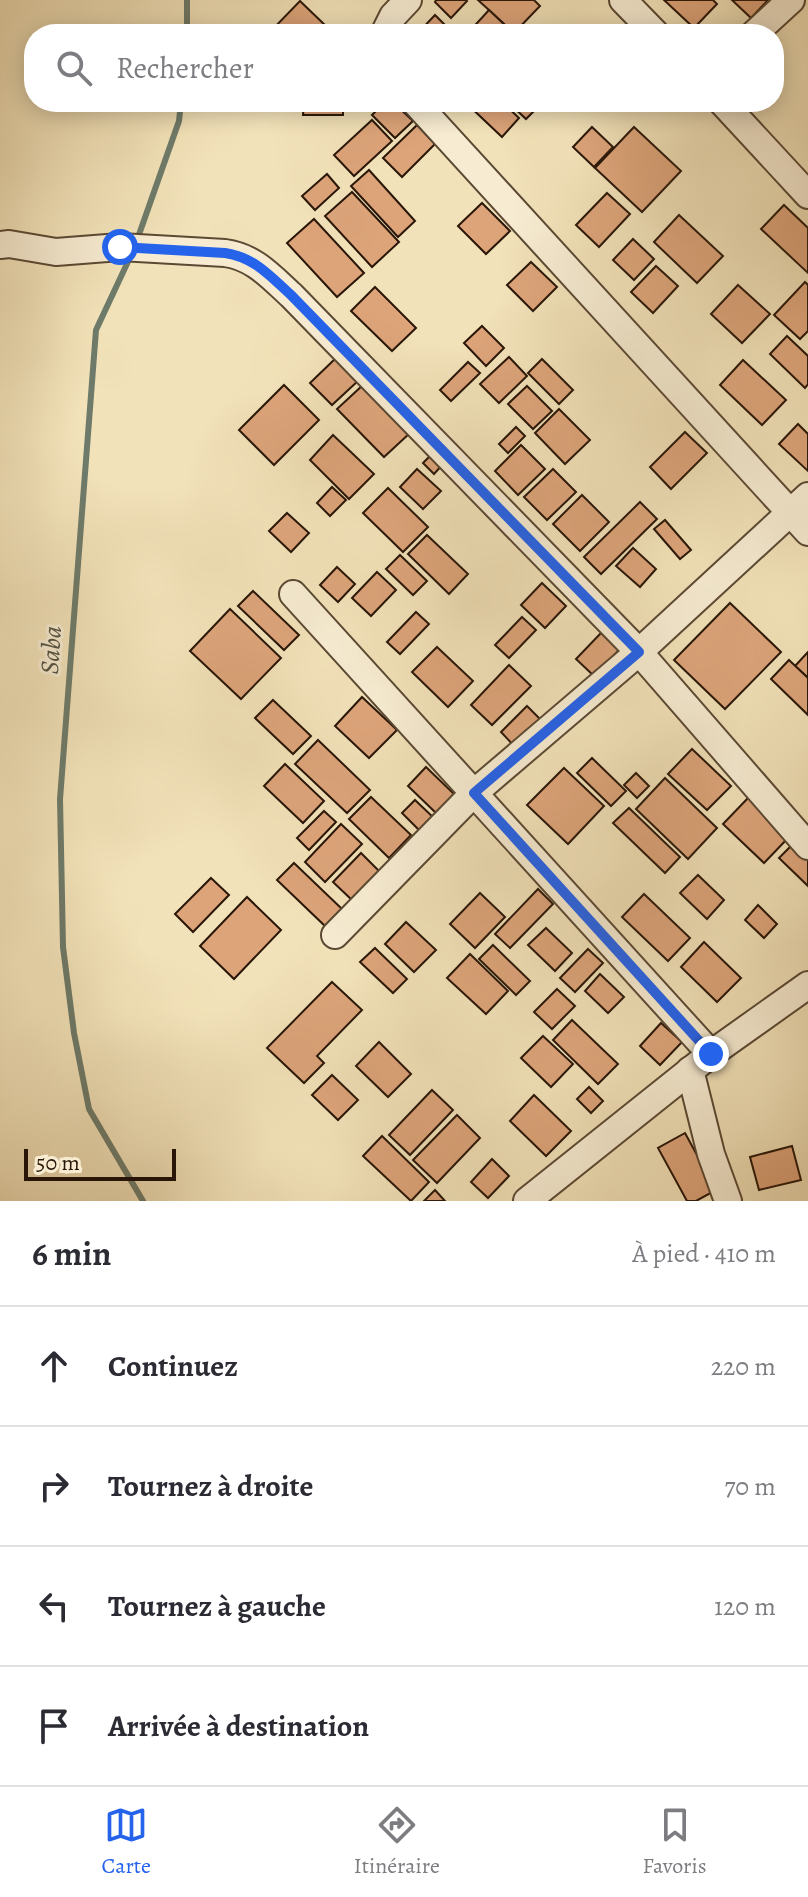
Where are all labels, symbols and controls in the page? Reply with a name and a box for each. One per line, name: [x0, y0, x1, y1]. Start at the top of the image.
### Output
search box: [24, 24, 784, 112]
icon: search: [52, 46, 96, 90]
text: Rechercher: [116, 48, 254, 88]
route start: [102, 229, 138, 265]
water label: Saba: [32, 625, 70, 675]
route end: [693, 1036, 729, 1072]
scale bar: [24, 1145, 176, 1181]
text: 50 m: [36, 1148, 80, 1178]
text: 6 min: [32, 1230, 111, 1277]
text: À pied · 410 m: [632, 1236, 776, 1271]
icon: ahead: [32, 1344, 76, 1388]
text: Continuez: [108, 1346, 238, 1386]
text: 220 m: [711, 1349, 776, 1384]
icon: right: [32, 1464, 76, 1508]
text: Tournez à droite: [108, 1466, 313, 1506]
text: 70 m: [724, 1469, 776, 1504]
icon: left: [32, 1584, 76, 1628]
text: Tournez à gauche: [108, 1586, 326, 1626]
text: 120 m: [714, 1589, 776, 1624]
icon: arrive: [32, 1704, 76, 1748]
text: Arrivée à destination: [108, 1706, 369, 1746]
tab: Carte: [101, 1803, 151, 1881]
tab: Itinéraire: [354, 1803, 440, 1881]
tab: Favoris: [643, 1803, 707, 1881]

